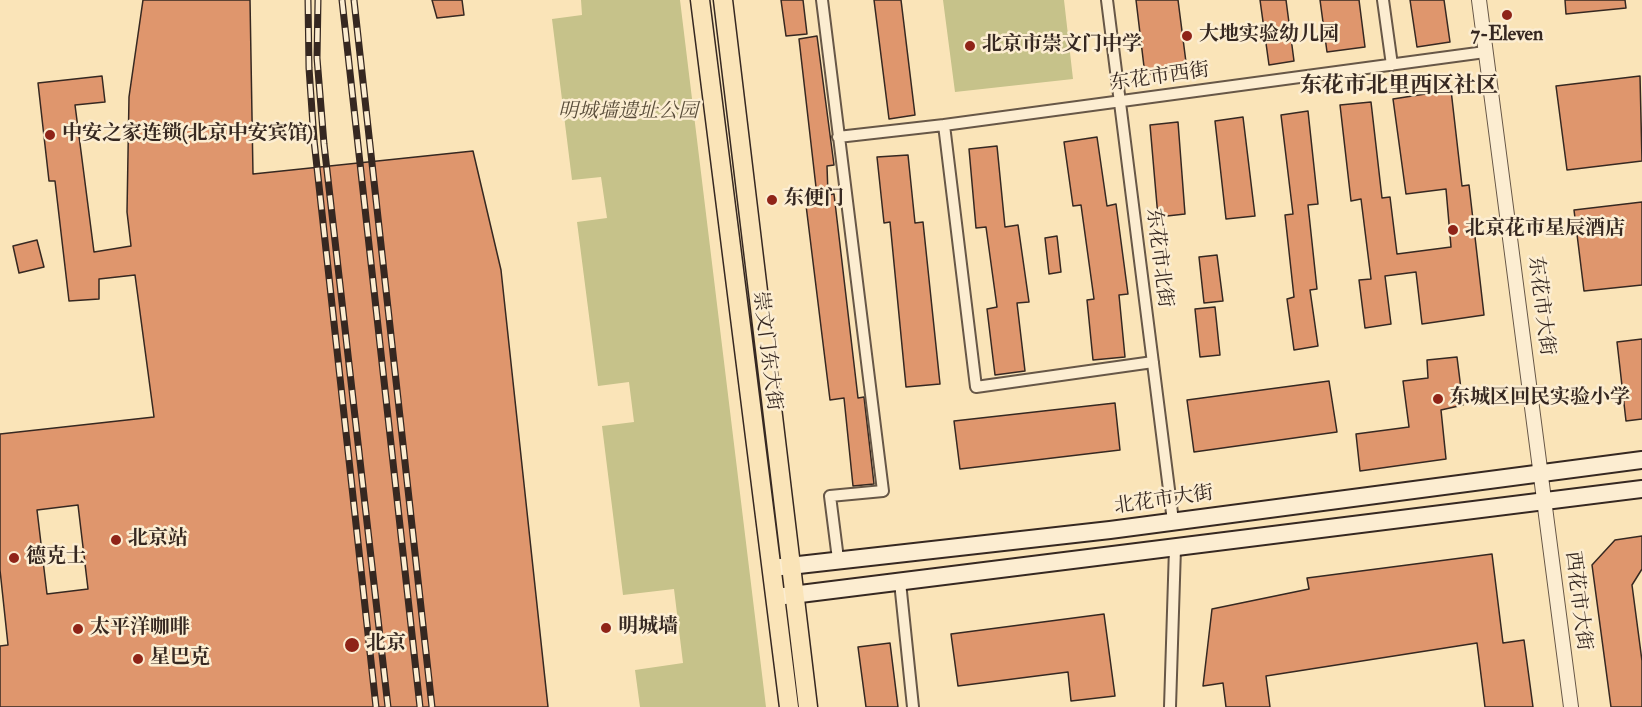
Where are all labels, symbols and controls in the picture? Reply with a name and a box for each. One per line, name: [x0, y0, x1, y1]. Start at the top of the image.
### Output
marker: 7-Eleven: [1500, 8, 1514, 22]
place label: 大地实验幼儿园: [1199, 24, 1339, 48]
place label: 7-Eleven: [1471, 24, 1543, 48]
marker: 大地实验幼儿园: [1180, 29, 1194, 43]
place label: 北京市崇文门中学: [982, 34, 1142, 58]
marker: 北京市崇文门中学: [963, 39, 977, 53]
street label: 东花市西街: [1109, 59, 1211, 97]
district label: 东花市北里西区社区: [1300, 74, 1498, 100]
park label: 明城墙遗址公园: [558, 101, 698, 125]
place label: 中安之家连锁(北京中安宾馆): [62, 123, 313, 147]
marker: 中安之家连锁(北京中安宾馆): [43, 128, 57, 142]
place label: 东便门: [784, 188, 844, 212]
marker: 东便门: [765, 193, 779, 207]
street label: 东花市北街: [1140, 207, 1176, 309]
place label: 北京花市星辰酒店: [1465, 218, 1625, 242]
marker: 北京花市星辰酒店: [1446, 223, 1460, 237]
street label: 东花市大街: [1522, 255, 1558, 357]
street label: 崇文门东大街: [747, 290, 785, 412]
place label: 东城区回民实验小学: [1450, 387, 1630, 411]
marker: 东城区回民实验小学: [1431, 392, 1445, 406]
street label: 北花市大街: [1113, 482, 1215, 520]
place label: 北京站: [128, 528, 188, 552]
marker: 北京站: [109, 533, 123, 547]
place label: 德克士: [26, 546, 86, 570]
street label: 西花市大街: [1559, 550, 1595, 652]
marker: 德克士: [7, 551, 21, 565]
place label: 明城墙: [618, 616, 678, 640]
place label: 太平洋咖啡: [90, 617, 190, 641]
marker: 明城墙: [599, 621, 613, 635]
marker: 太平洋咖啡: [71, 622, 85, 636]
place label: 北京: [366, 633, 406, 657]
marker: 北京: [343, 636, 361, 654]
place label: 星巴克: [150, 647, 210, 671]
marker: 星巴克: [131, 652, 145, 666]

